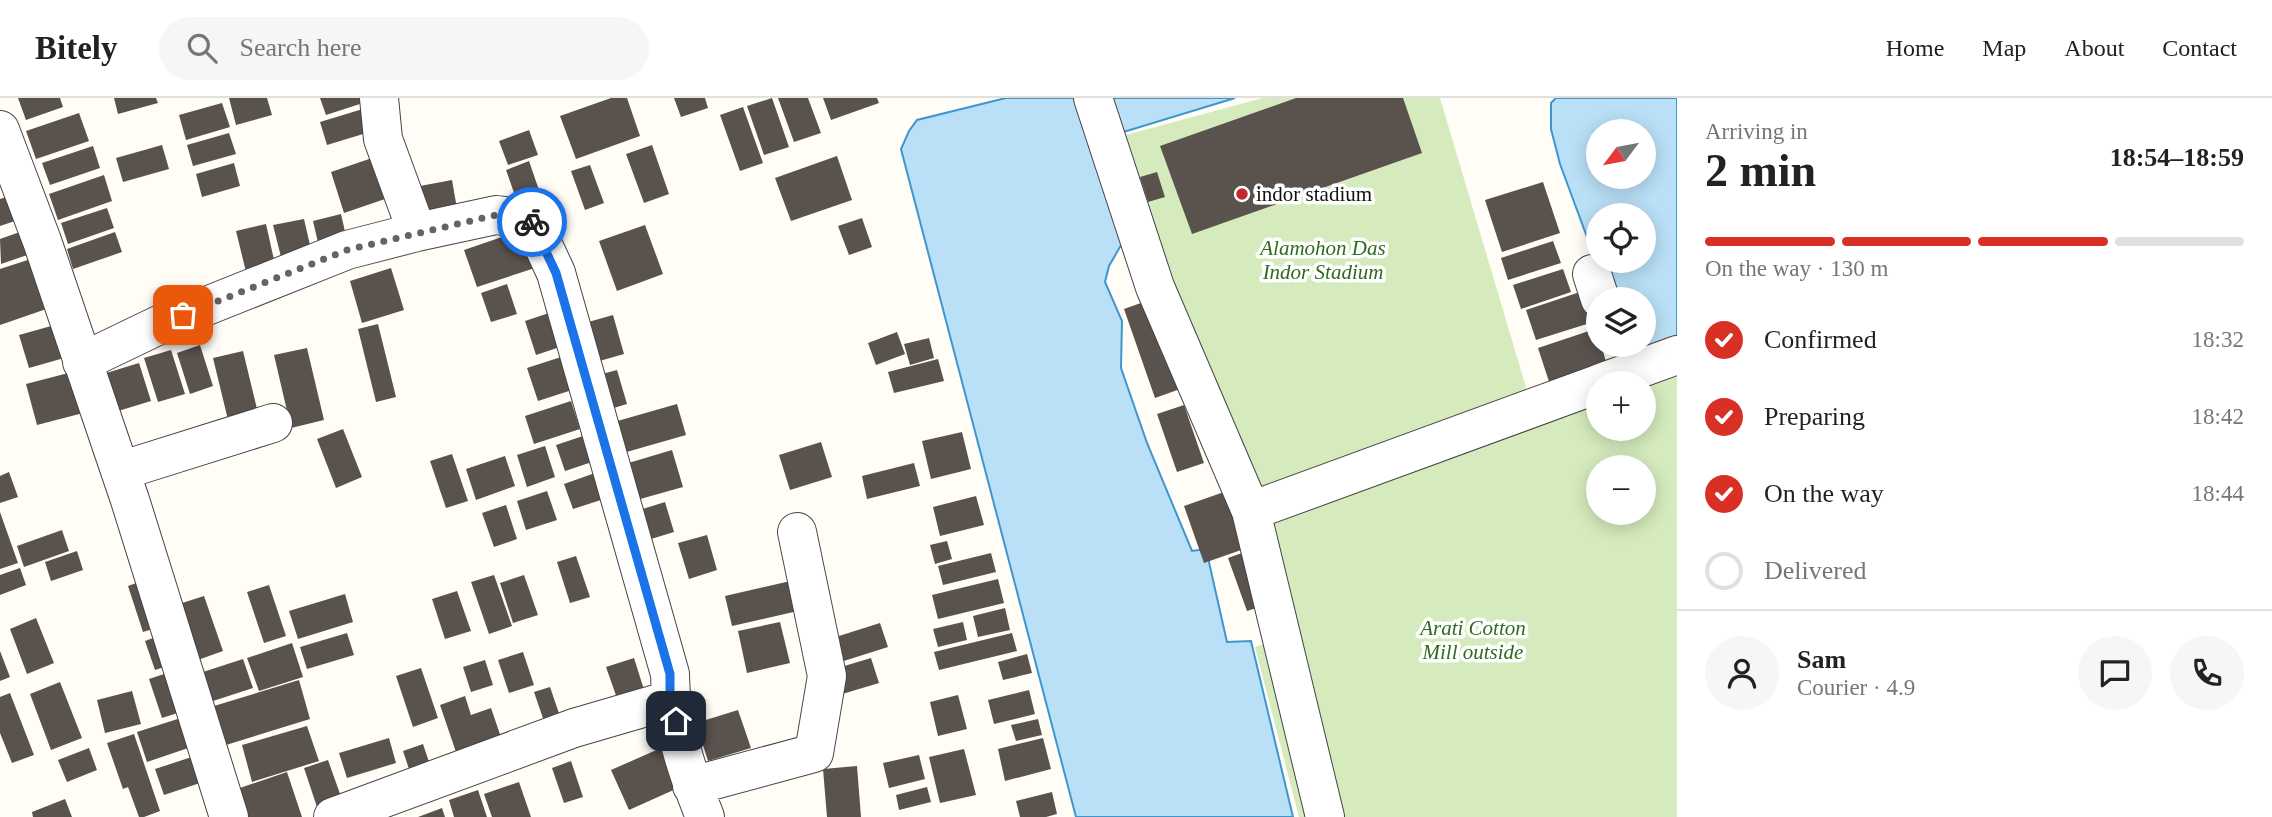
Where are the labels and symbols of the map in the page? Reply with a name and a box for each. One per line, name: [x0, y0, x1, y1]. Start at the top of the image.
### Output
north arrow: [1586, 119, 1656, 189]
place label: indor stadium: [1256, 182, 1372, 206]
marker: indor stadium: [1234, 186, 1250, 202]
courier: [497, 187, 567, 257]
park label: Alamohon Das Indor Stadium: [1258, 236, 1386, 284]
pin: [153, 285, 213, 345]
park label: Arati Cotton Mill outside: [1418, 616, 1526, 664]
pin: [646, 691, 706, 751]

